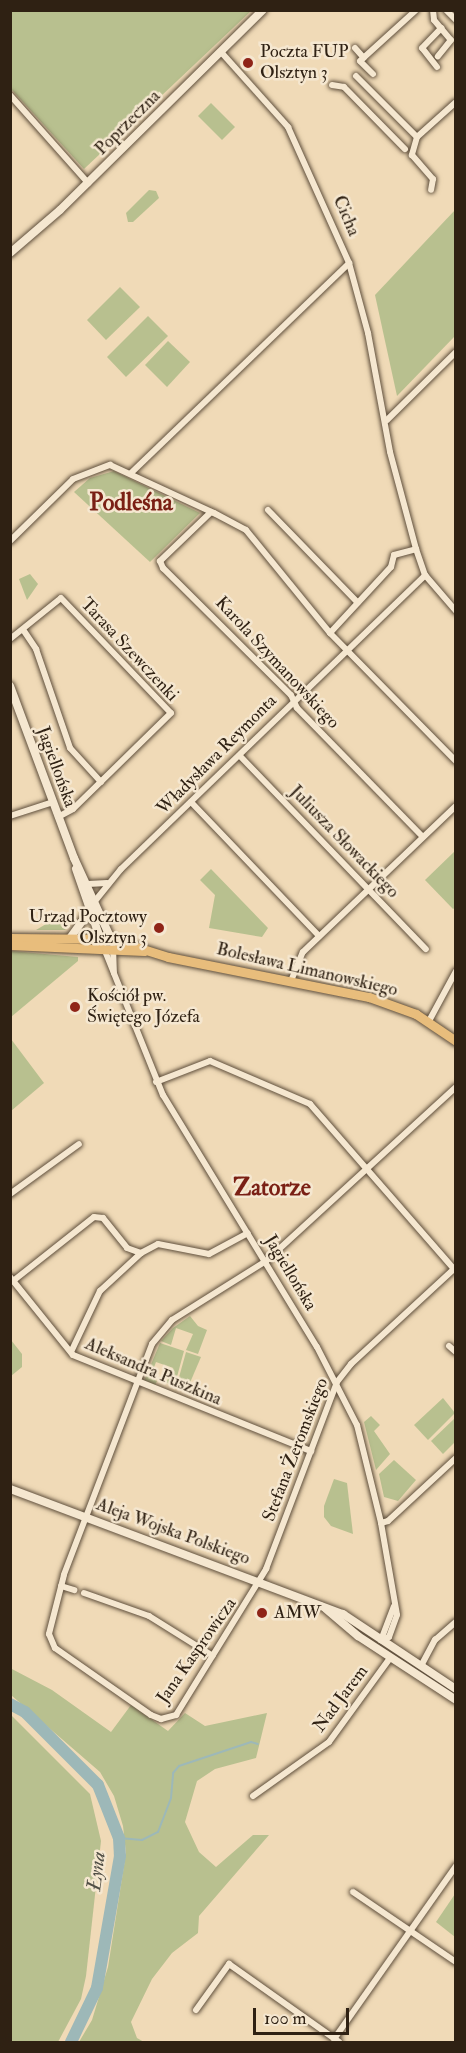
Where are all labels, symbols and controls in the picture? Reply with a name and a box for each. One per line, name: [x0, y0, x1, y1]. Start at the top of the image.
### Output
place label: Poczta FUP Olsztyn 3: [260, 42, 349, 84]
marker: Poczta FUP Olsztyn 3: [241, 56, 255, 70]
street label: Poprzeczna: [91, 86, 165, 160]
street label: Cicha: [328, 193, 364, 239]
district label: Podleśna: [89, 489, 173, 517]
street label: Karola Szymanowskiego: [210, 593, 344, 733]
street label: Tarasa Szewczenki: [76, 594, 182, 706]
street label: Władysława Reymonta: [152, 690, 282, 820]
street label: Jagiellońska: [31, 724, 81, 810]
street label: Juliusza Słowackiego: [285, 781, 403, 903]
place label: Urząd Pocztowy Olsztyn 3: [29, 907, 147, 950]
marker: Urząd Pocztowy Olsztyn 3: [152, 921, 166, 935]
street label: Bolesława Limanowskiego: [214, 939, 400, 1001]
place label: Kościół pw. Świętego Józefa: [87, 986, 200, 1028]
marker: Kościół pw. Świętego Józefa: [68, 1000, 82, 1014]
district label: Zatorze: [233, 1174, 311, 1202]
street label: Jagiellońska: [259, 1231, 321, 1315]
street label: Aleksandra Puszkina: [81, 1333, 225, 1411]
street label: Stefana Żeromskiego: [259, 1375, 333, 1525]
street label: Aleja Wojska Polskiego: [93, 1494, 253, 1570]
street label: Jana Kasprowicza: [152, 1594, 242, 1708]
place label: AMW: [274, 1602, 321, 1624]
marker: AMW: [255, 1606, 269, 1620]
street label: Nad Jarem: [309, 1661, 373, 1737]
water label: Łyna: [82, 1850, 110, 1892]
scale bar: [256, 1996, 352, 2034]
text: 100 m: [264, 2007, 307, 2030]

